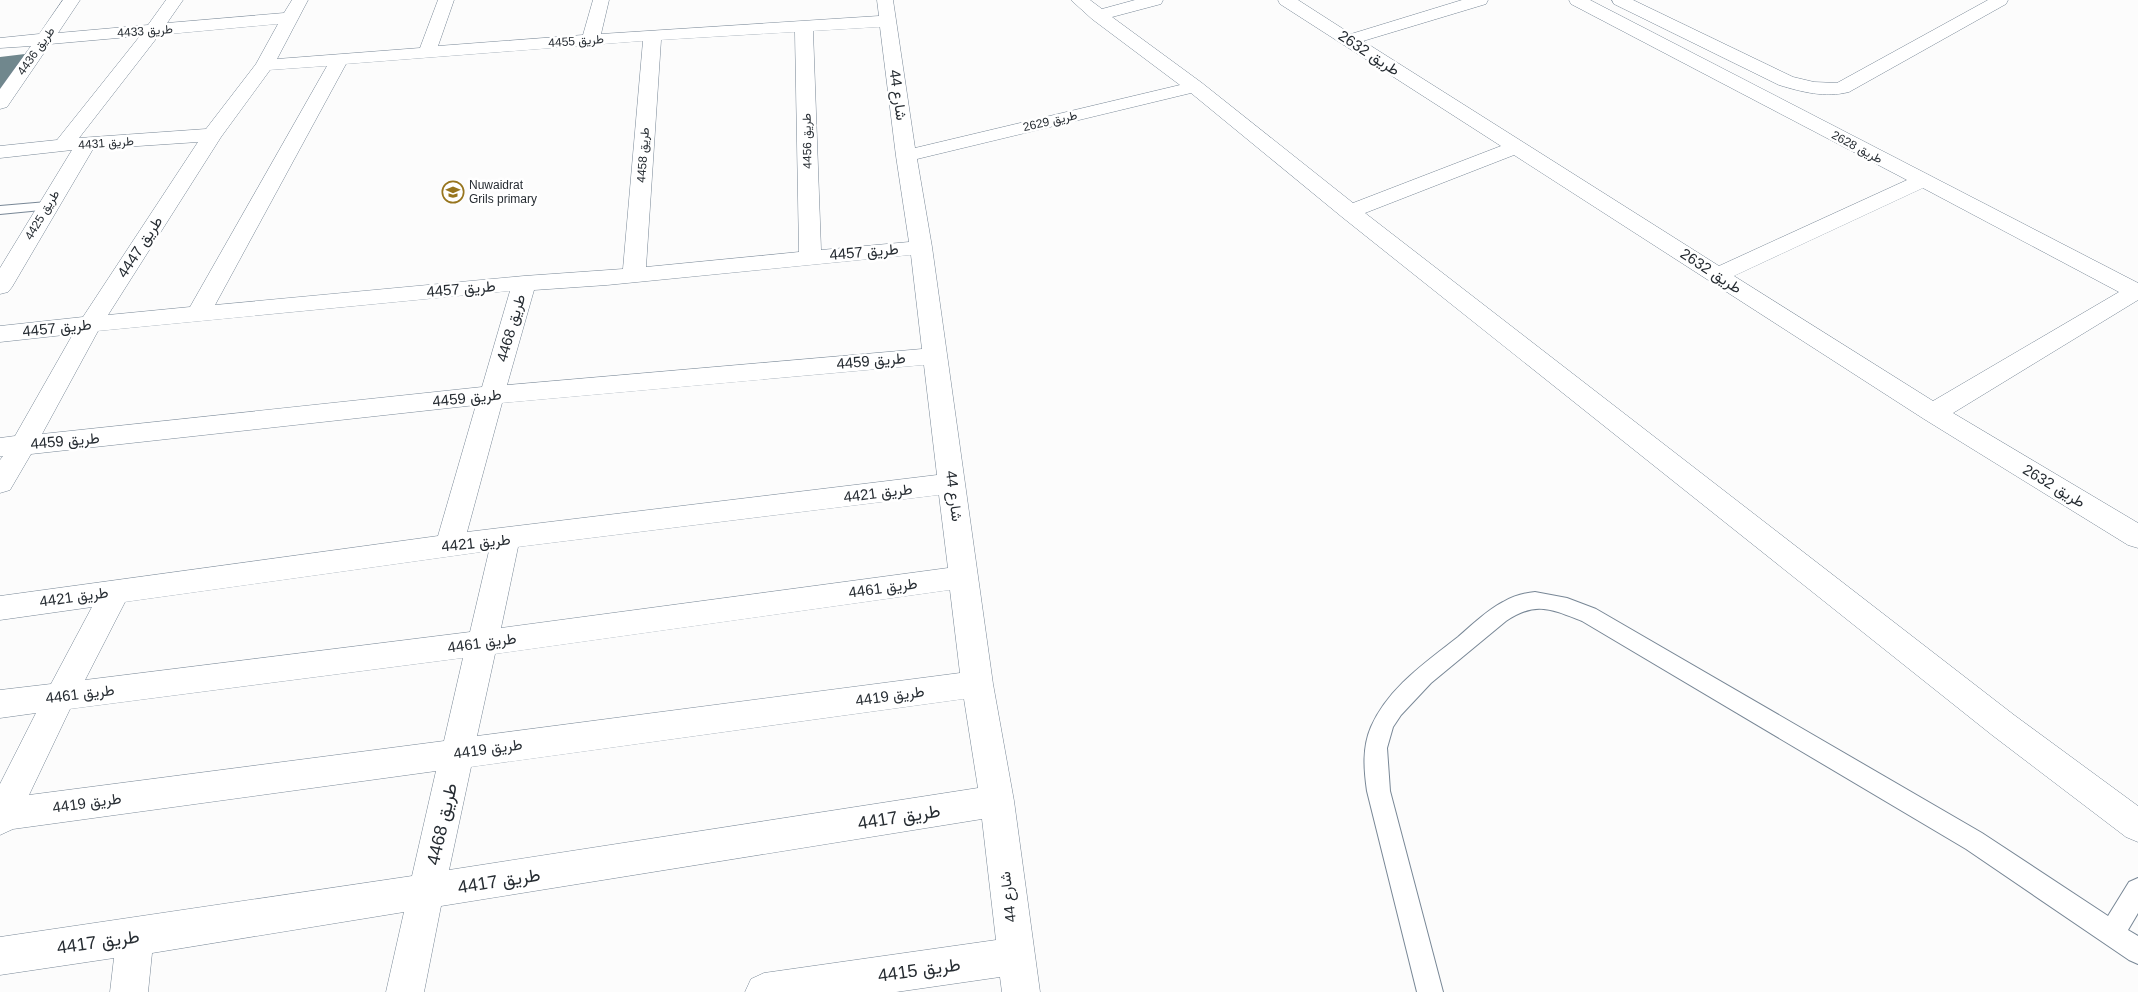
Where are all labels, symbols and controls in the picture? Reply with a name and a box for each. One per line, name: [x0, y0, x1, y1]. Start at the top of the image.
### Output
street label: طريق 4433: [117, 22, 173, 41]
street label: طريق 4436: [14, 24, 59, 78]
street label: طريق 2632: [1334, 27, 1403, 80]
street label: طريق 4455: [548, 32, 604, 51]
street label: شارع 44: [884, 68, 910, 122]
street label: طريق 2629: [1021, 108, 1079, 135]
street label: طريق 4456: [800, 113, 815, 169]
street label: طريق 4458: [634, 127, 653, 183]
street label: طريق 2628: [1829, 128, 1885, 167]
street label: طريق 4431: [78, 134, 134, 153]
place label: Nuwaidrat Grils primary: [469, 178, 537, 206]
school or university icon: Nuwaidrat Grils primary: [441, 180, 465, 204]
street label: طريق 4425: [22, 187, 63, 243]
street label: طريق 4447: [114, 213, 167, 282]
street label: طريق 4457: [829, 240, 900, 265]
street label: طريق 2632: [1676, 245, 1745, 298]
street label: طريق 4457: [426, 277, 497, 302]
street label: طريق 4468: [493, 292, 530, 364]
street label: طريق 4457: [22, 315, 93, 342]
street label: طريق 4459: [836, 349, 907, 374]
street label: طريق 4459: [432, 385, 503, 412]
street label: طريق 4459: [30, 429, 101, 454]
street label: طريق 2632: [2019, 460, 2089, 513]
street label: شارع 44: [940, 470, 966, 523]
street label: طريق 4421: [842, 480, 914, 507]
street label: طريق 4421: [441, 530, 512, 557]
street label: طريق 4461: [847, 574, 919, 603]
street label: طريق 4421: [38, 583, 110, 612]
street label: طريق 4461: [446, 629, 518, 658]
street label: طريق 4461: [44, 681, 116, 708]
street label: طريق 4419: [854, 682, 926, 711]
street label: طريق 4419: [452, 735, 524, 764]
street label: طريق 4468: [423, 781, 462, 867]
street label: طريق 4419: [51, 789, 123, 818]
street label: طريق 4417: [856, 801, 942, 834]
street label: طريق 4417: [456, 865, 542, 898]
street label: شارع 44: [996, 870, 1022, 923]
street label: طريق 4417: [55, 926, 141, 959]
street label: طريق 4415: [876, 954, 962, 987]

